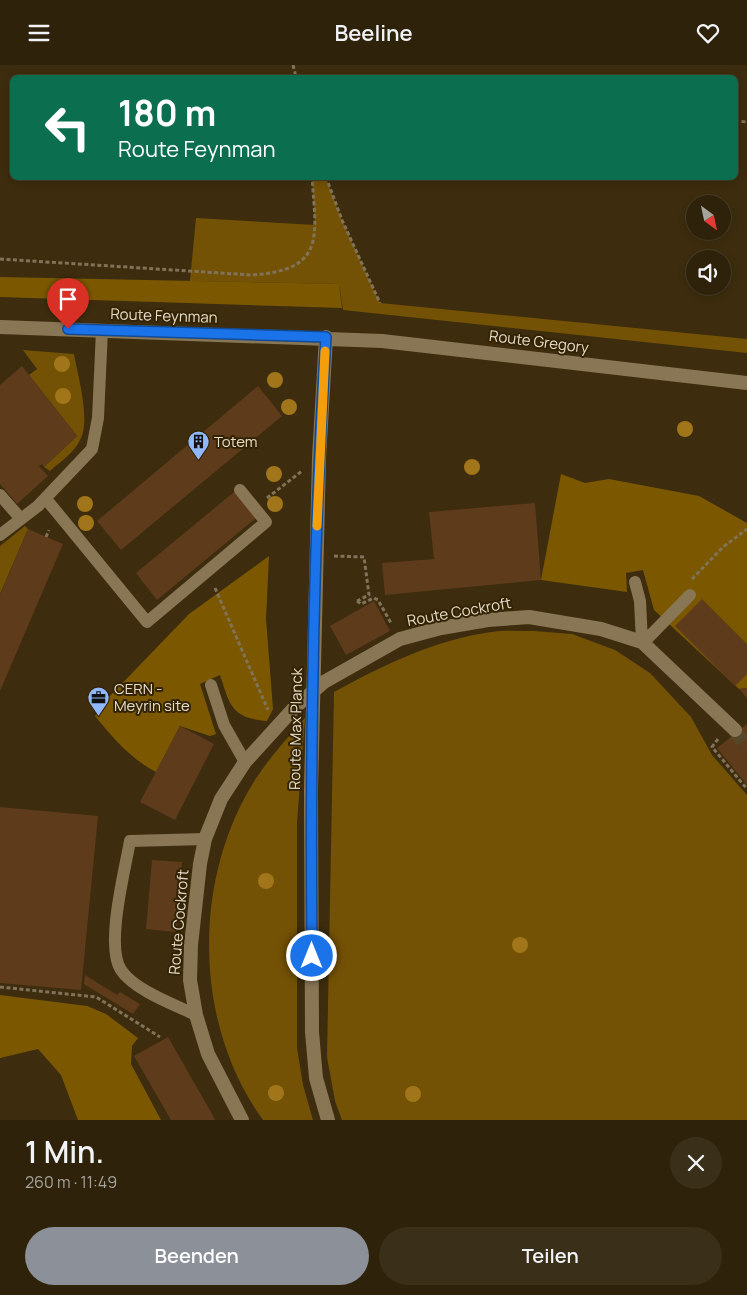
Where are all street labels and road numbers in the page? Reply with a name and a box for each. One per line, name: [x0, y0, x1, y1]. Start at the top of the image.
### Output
street label: Route Feynman: [110, 303, 218, 328]
street label: Route Gregory: [488, 325, 590, 358]
street label: Route Cockroft: [405, 592, 513, 631]
street label: Route Max Planck: [284, 667, 307, 790]
street label: Route Cockroft: [163, 868, 194, 975]

